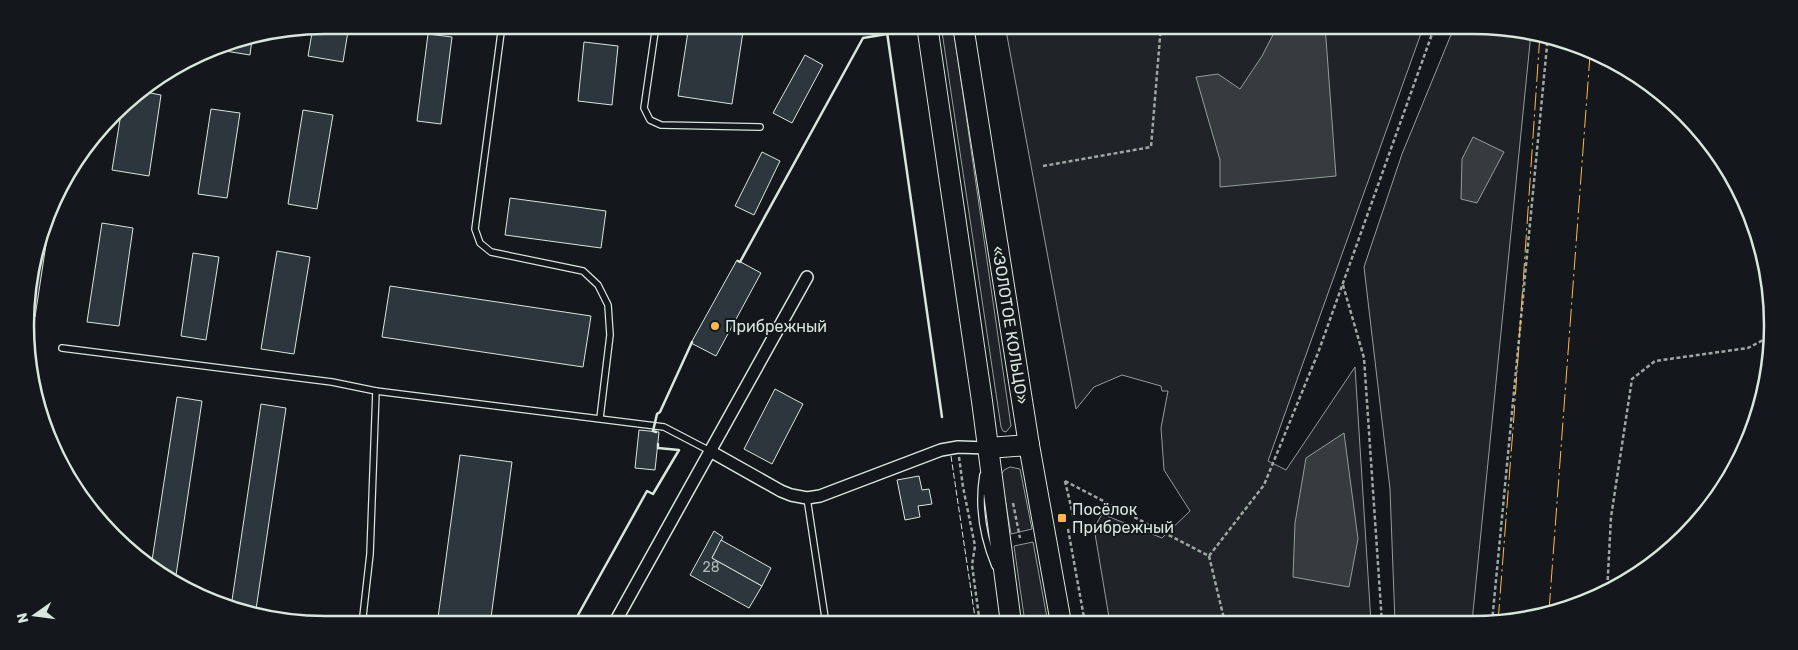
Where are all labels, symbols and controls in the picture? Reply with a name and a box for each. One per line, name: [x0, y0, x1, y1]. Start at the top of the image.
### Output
street label: «ЗОЛОТОЕ КОЛЬЦО»: [988, 245, 1032, 406]
place label: Прибрежный: [725, 317, 827, 336]
marker: Прибрежный: [709, 320, 721, 332]
place label: Посёлок Прибрежный: [1072, 500, 1174, 537]
marker: Посёлок Прибрежный: [1056, 512, 1068, 524]
house number: 28: [702, 559, 720, 576]
north arrow: [10, 590, 60, 640]
text: N: [13, 611, 32, 625]

